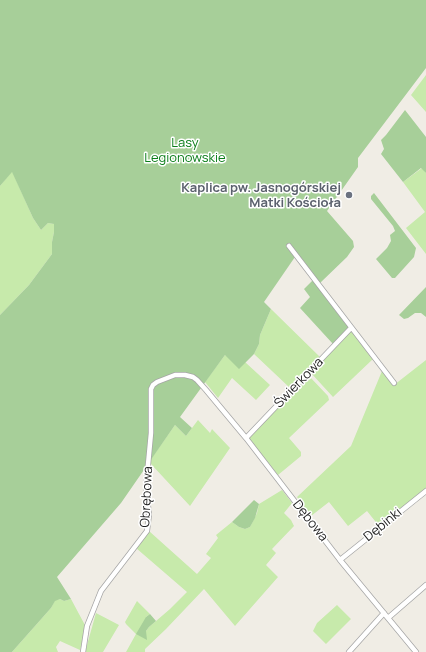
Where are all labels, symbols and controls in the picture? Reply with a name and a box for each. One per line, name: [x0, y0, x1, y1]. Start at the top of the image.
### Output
park label: Lasy Legionowskie: [144, 135, 226, 166]
place label: Kaplica pw. Jasnogórskiej Matki Kościoła: [181, 180, 341, 211]
marker: Kaplica pw. Jasnogórskiej Matki Kościoła: [344, 190, 354, 200]
street label: Świerkowa: [271, 355, 327, 411]
street label: Obrębowa: [138, 466, 156, 528]
street label: Dębowa: [289, 497, 331, 545]
street label: Dębinki: [361, 505, 405, 545]

